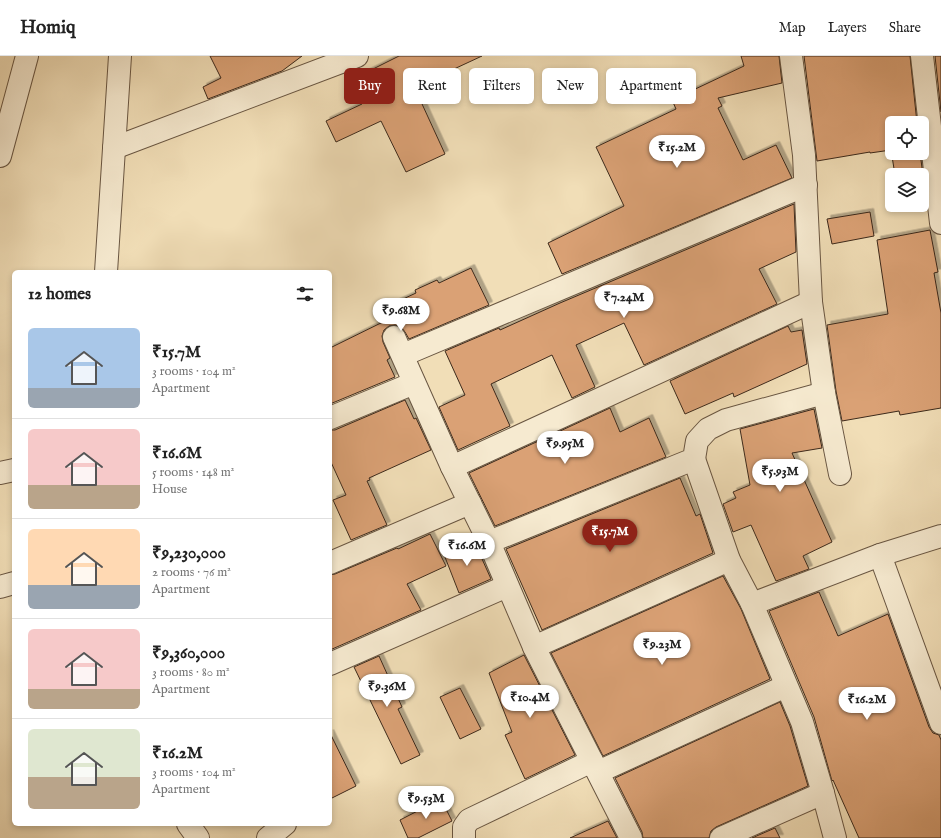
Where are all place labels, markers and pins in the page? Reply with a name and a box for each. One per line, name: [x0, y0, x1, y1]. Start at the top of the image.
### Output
pin: ₹15.2M: [644, 135, 710, 169]
pin: ₹7.24M: [591, 285, 657, 319]
pin: ₹9.68M: [368, 298, 434, 332]
pin: ₹9.95M: [532, 431, 598, 465]
pin: ₹5.93M: [747, 459, 813, 493]
pin: ₹15.7M: [577, 519, 643, 553]
pin: ₹16.6M: [434, 533, 500, 567]
pin: ₹9.23M: [629, 632, 695, 666]
pin: ₹9.36M: [354, 674, 420, 708]
pin: ₹10.4M: [497, 685, 563, 719]
pin: ₹16.2M: [834, 687, 900, 721]
pin: ₹9.53M: [393, 786, 459, 820]

